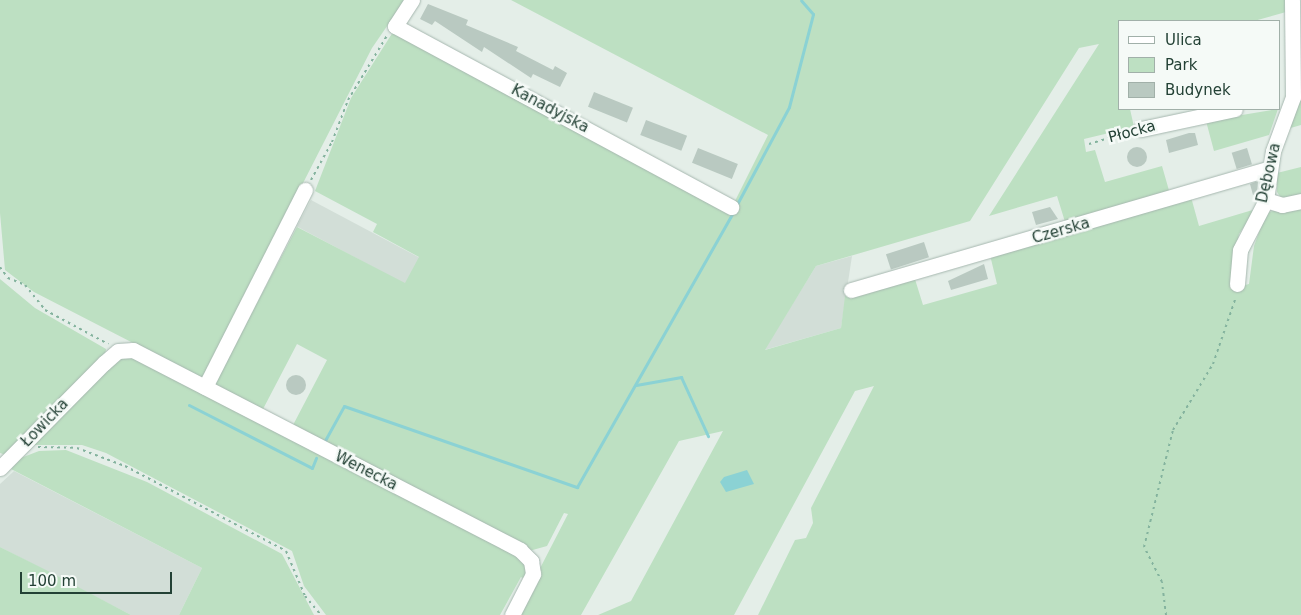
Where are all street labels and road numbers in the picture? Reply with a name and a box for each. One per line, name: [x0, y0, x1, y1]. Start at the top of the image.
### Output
street label: Kanadyjska: [508, 81, 592, 137]
street label: Płocka: [1106, 117, 1158, 147]
street label: Dębowa: [1253, 141, 1285, 205]
street label: Czerska: [1030, 214, 1092, 248]
street label: Łowicka: [18, 395, 72, 451]
street label: Wenecka: [332, 448, 400, 494]

